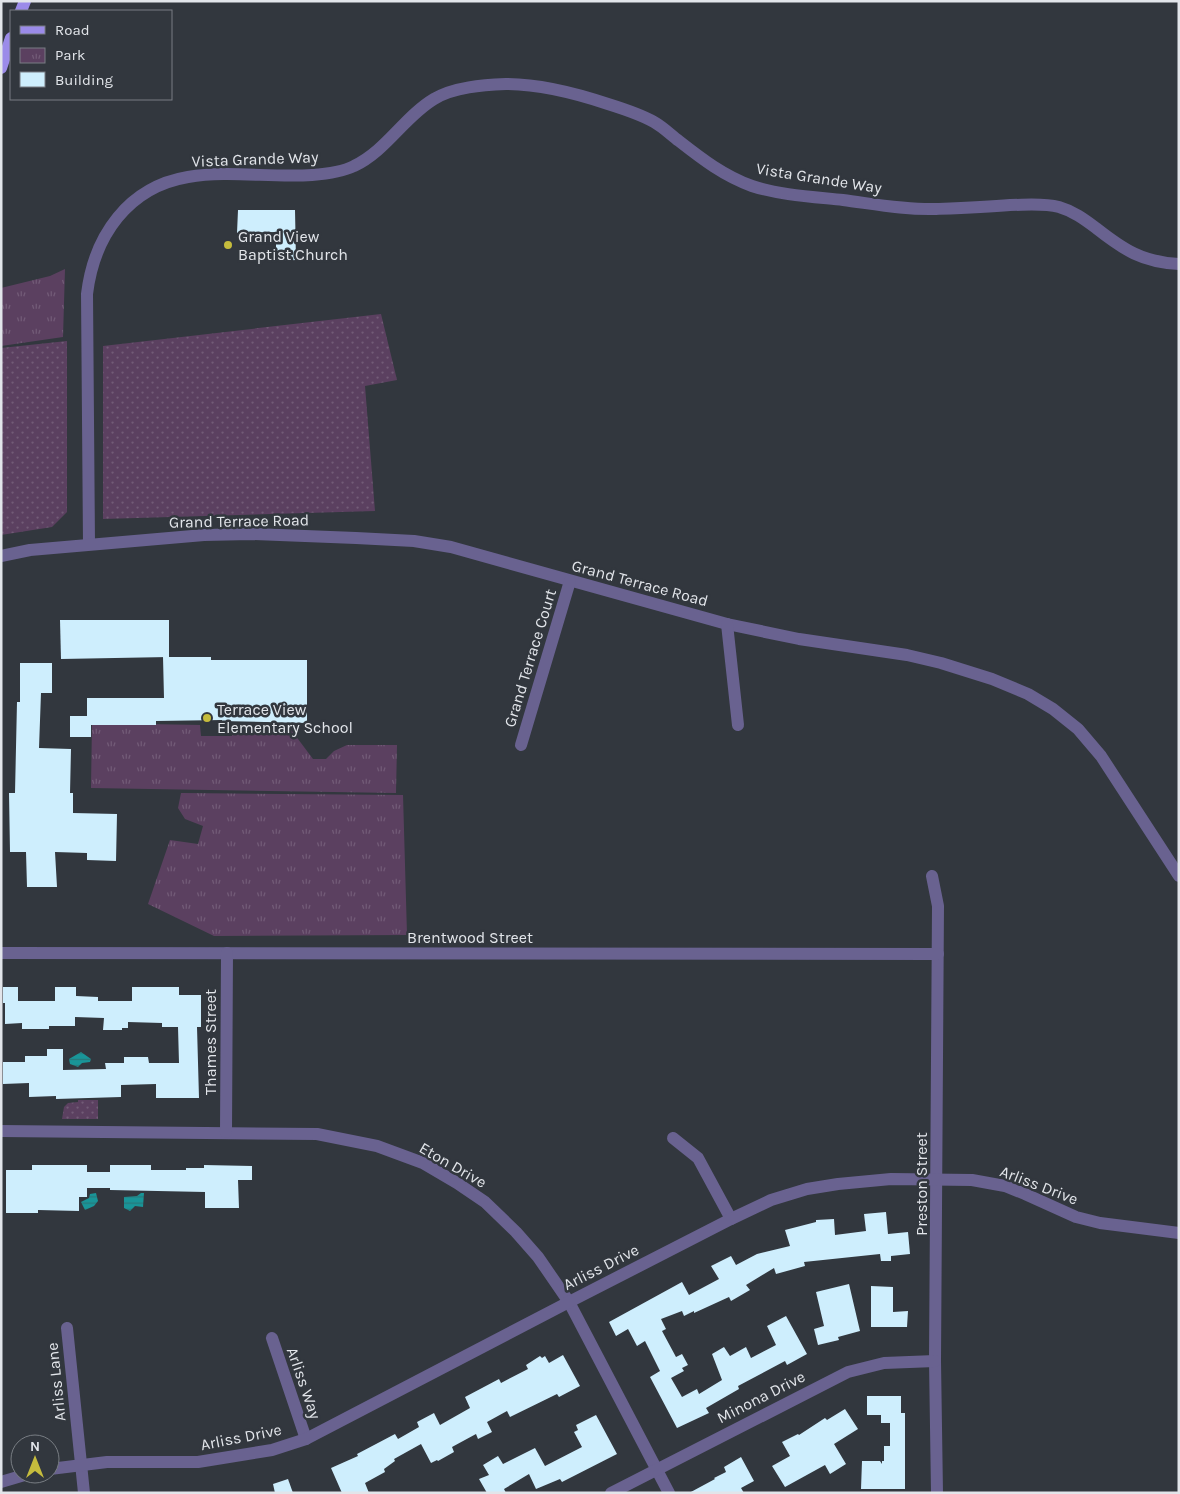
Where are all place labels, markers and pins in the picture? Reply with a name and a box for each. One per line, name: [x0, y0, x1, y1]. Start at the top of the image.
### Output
place label: Grand View Baptist Church: [238, 227, 348, 264]
marker: Grand View Baptist Church: [222, 239, 234, 251]
place label: Terrace View Elementary School: [217, 700, 353, 737]
marker: Terrace View Elementary School: [201, 712, 213, 724]

